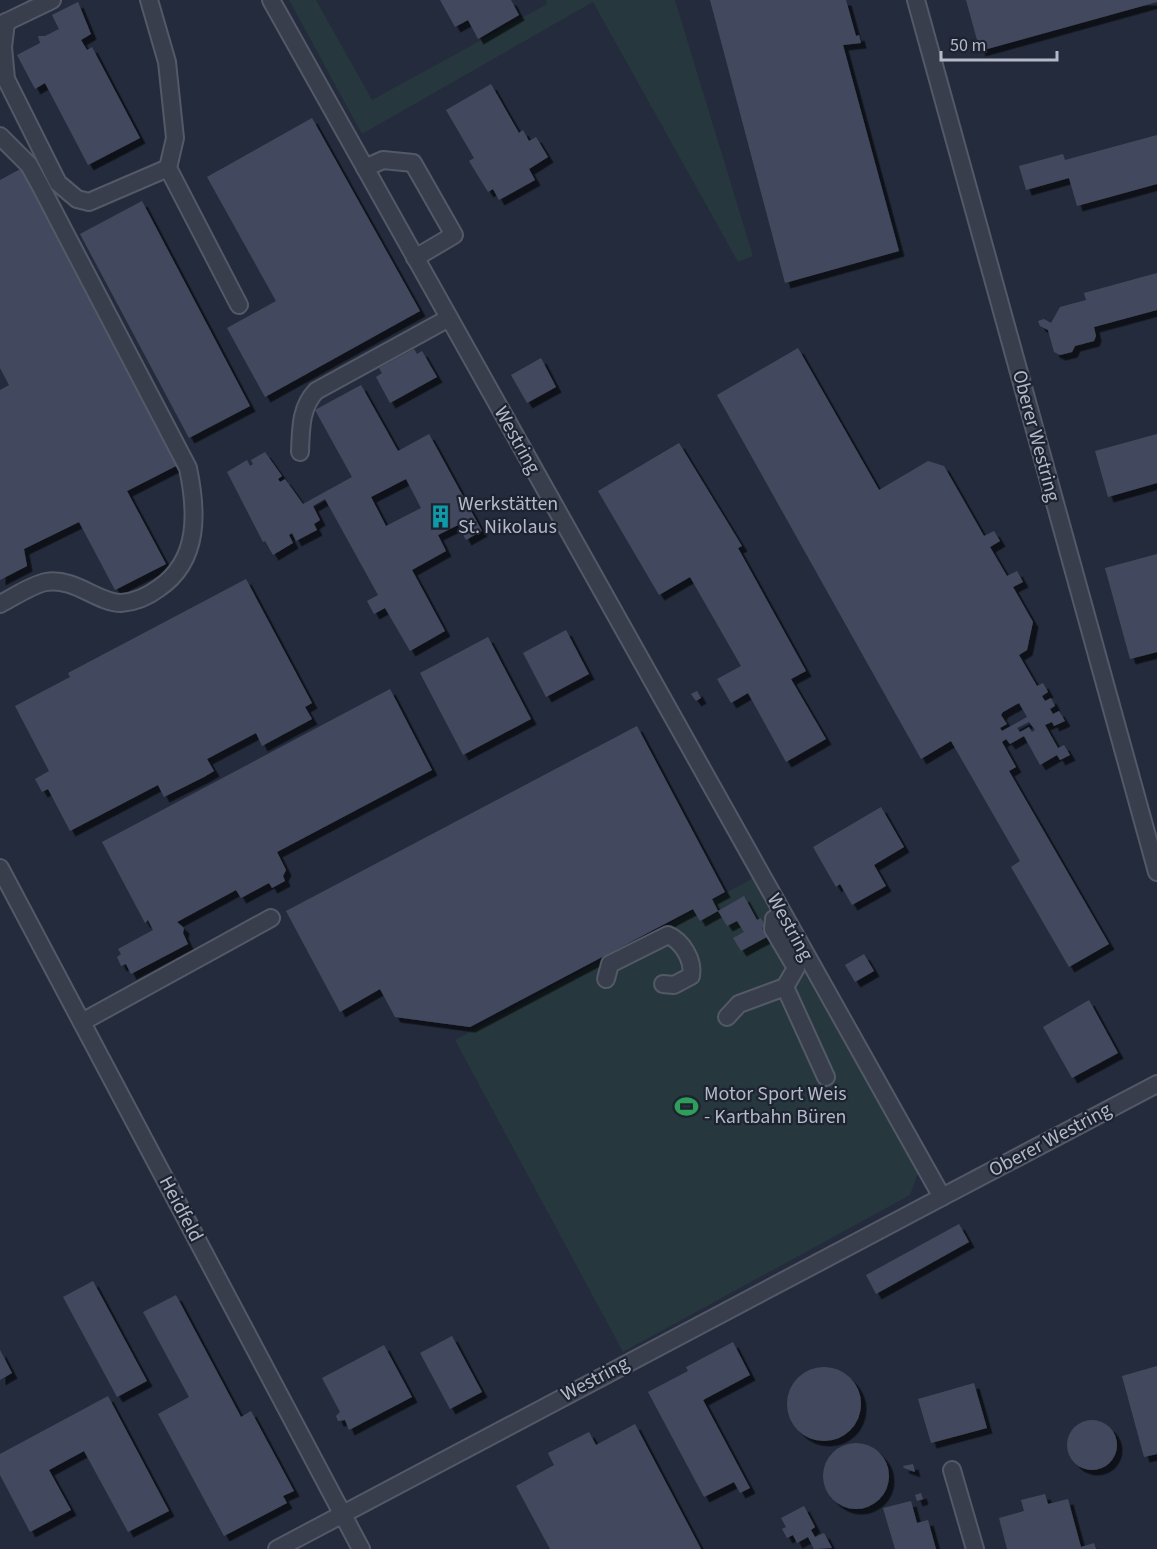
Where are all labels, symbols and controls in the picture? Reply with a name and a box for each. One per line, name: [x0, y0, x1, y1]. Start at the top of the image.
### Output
scale bar: [941, 24, 1056, 62]
text: 50 m: [950, 33, 986, 58]
street label: Oberer Westring: [1005, 367, 1067, 505]
street label: Westring: [487, 401, 547, 479]
place label: Werkstätten St. Nikolaus: [458, 490, 558, 541]
building icon: Werkstätten St. Nikolaus: [427, 503, 453, 529]
street label: Westring: [760, 888, 820, 966]
place label: Motor Sport Weis - Kartbahn Büren: [704, 1080, 847, 1131]
sports icon: Motor Sport Weis - Kartbahn Büren: [673, 1093, 699, 1119]
street label: Oberer Westring: [984, 1096, 1116, 1184]
street label: Heidfeld: [152, 1171, 210, 1247]
street label: Westring: [556, 1349, 634, 1409]

